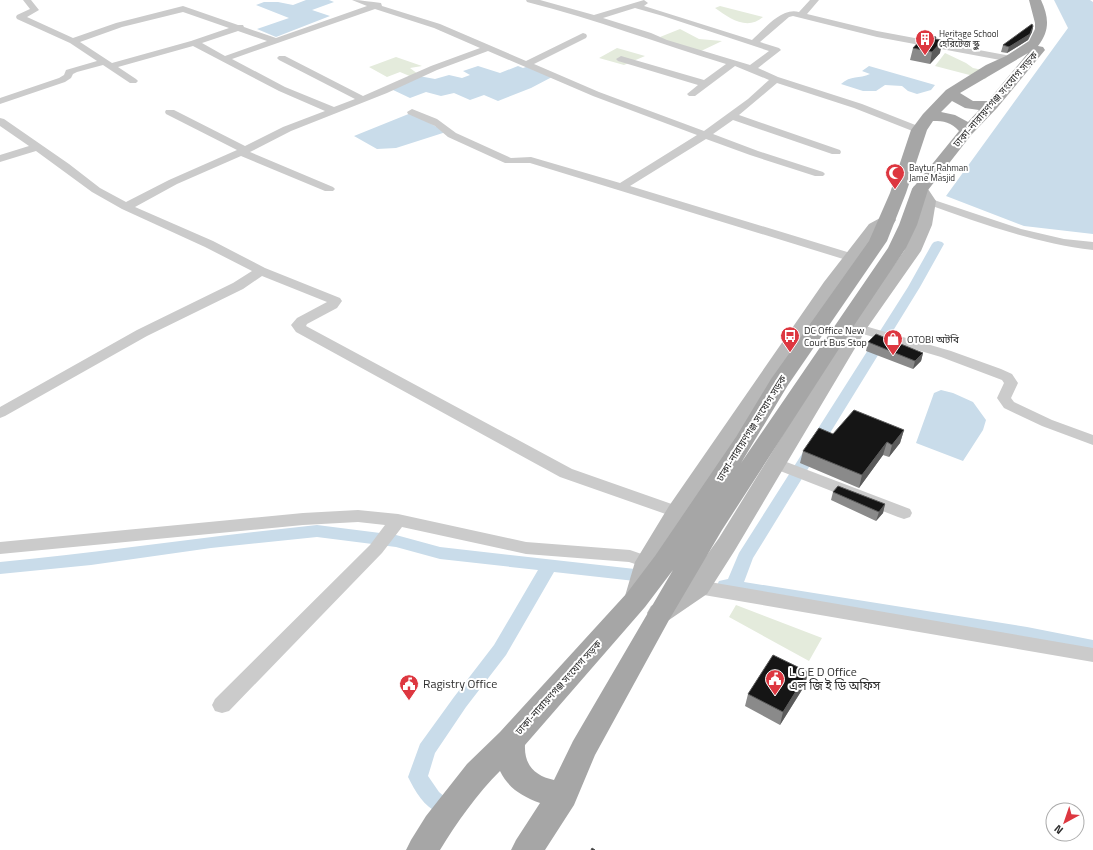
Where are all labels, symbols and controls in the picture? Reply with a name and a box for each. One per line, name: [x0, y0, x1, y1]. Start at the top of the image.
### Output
place label: Heritage School হেরিটেজ স্কুল: [939, 27, 999, 50]
building icon: Heritage School হেরিটেজ স্কুল: [914, 28, 936, 56]
street label: ঢাকা-নারায়ণগঞ্জ সংযোগ সড়ক: [949, 47, 1042, 151]
place label: Baytur Rahman Jame Masjid: [909, 161, 968, 184]
mosque icon: Baytur Rahman Jame Masjid: [884, 162, 906, 190]
place label: DC Office New Court Bus Stop: [804, 323, 867, 350]
bus stop icon: DC Office New Court Bus Stop: [779, 325, 801, 353]
shop icon: OTOBI অটবি: [882, 328, 904, 356]
place label: OTOBI অটবি: [907, 332, 960, 347]
street label: ঢাকা-নারায়ণগঞ্জ সংযোগ সড়ক: [712, 372, 791, 485]
street label: ঢাকা-নারায়ণগঞ্জ সংযোগ সড়ক: [511, 636, 606, 739]
place label: L G E D Office এল জি ই ডি অফিস: [789, 662, 881, 695]
public building icon: L G E D Office এল জি ই ডি অফিস: [764, 668, 786, 696]
public building icon: Ragistry Office: [398, 673, 420, 701]
place label: Ragistry Office: [423, 674, 497, 693]
north arrow: [1045, 802, 1085, 842]
text: N: [1051, 821, 1067, 838]

